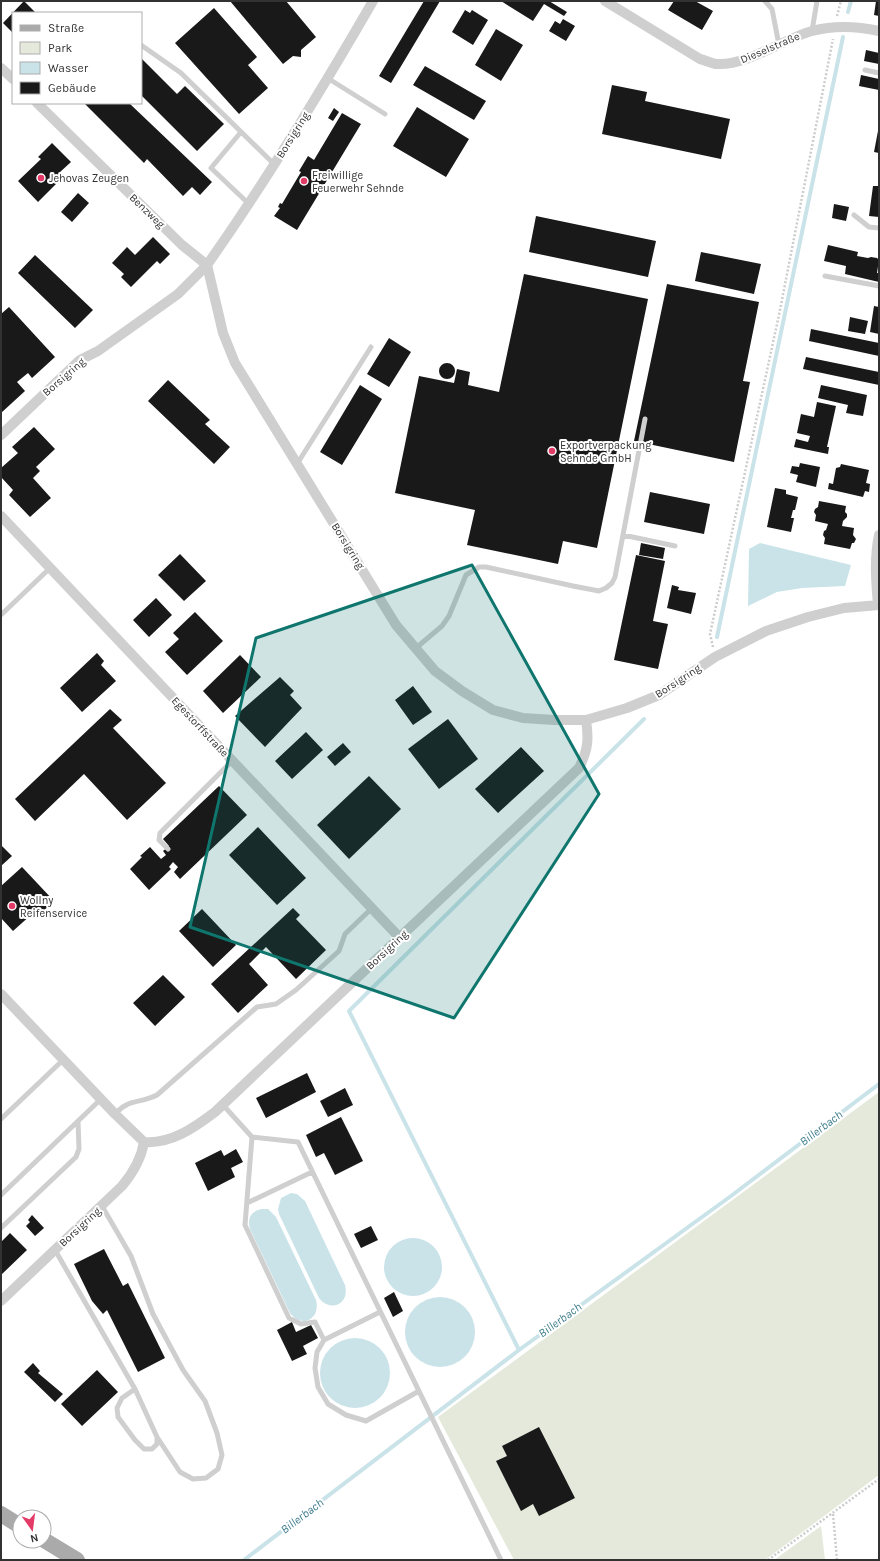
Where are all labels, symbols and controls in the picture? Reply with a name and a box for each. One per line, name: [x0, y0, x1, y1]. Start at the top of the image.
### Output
legend: [12, 12, 142, 104]
text: Straße: [48, 21, 84, 35]
street label: Dieselstraße: [738, 30, 802, 66]
text: Park: [48, 41, 73, 55]
text: Wasser: [48, 61, 89, 75]
text: Gebäude: [48, 81, 96, 95]
street label: Borsigring: [274, 109, 313, 161]
place label: Freiwillige Feuerwehr Sehnde: [312, 169, 404, 195]
place label: Jehovas Zeugen: [49, 172, 129, 185]
marker: Jehovas Zeugen: [36, 173, 46, 183]
marker: Freiwillige Feuerwehr Sehnde: [299, 176, 309, 186]
street label: Benzweg: [127, 191, 168, 232]
street label: Borsigring: [40, 354, 89, 399]
place label: Exportverpackung Sehnde GmbH: [560, 439, 652, 465]
marker: Exportverpackung Sehnde GmbH: [547, 446, 557, 456]
street label: Borsigring: [329, 520, 368, 572]
street label: Borsigring: [653, 661, 704, 701]
street label: Egestorffstraße: [169, 694, 231, 760]
place label: Wollny Reifenservice: [20, 894, 88, 920]
marker: Wollny Reifenservice: [7, 901, 17, 911]
street label: Borsigring: [363, 927, 411, 973]
water label: Billerbach: [797, 1107, 845, 1149]
street label: Borsigring: [56, 1204, 104, 1250]
water label: Billerbach: [536, 1300, 584, 1340]
water label: Billerbach: [278, 1495, 326, 1537]
north arrow: [12, 1509, 52, 1549]
text: N: [29, 1531, 40, 1545]

